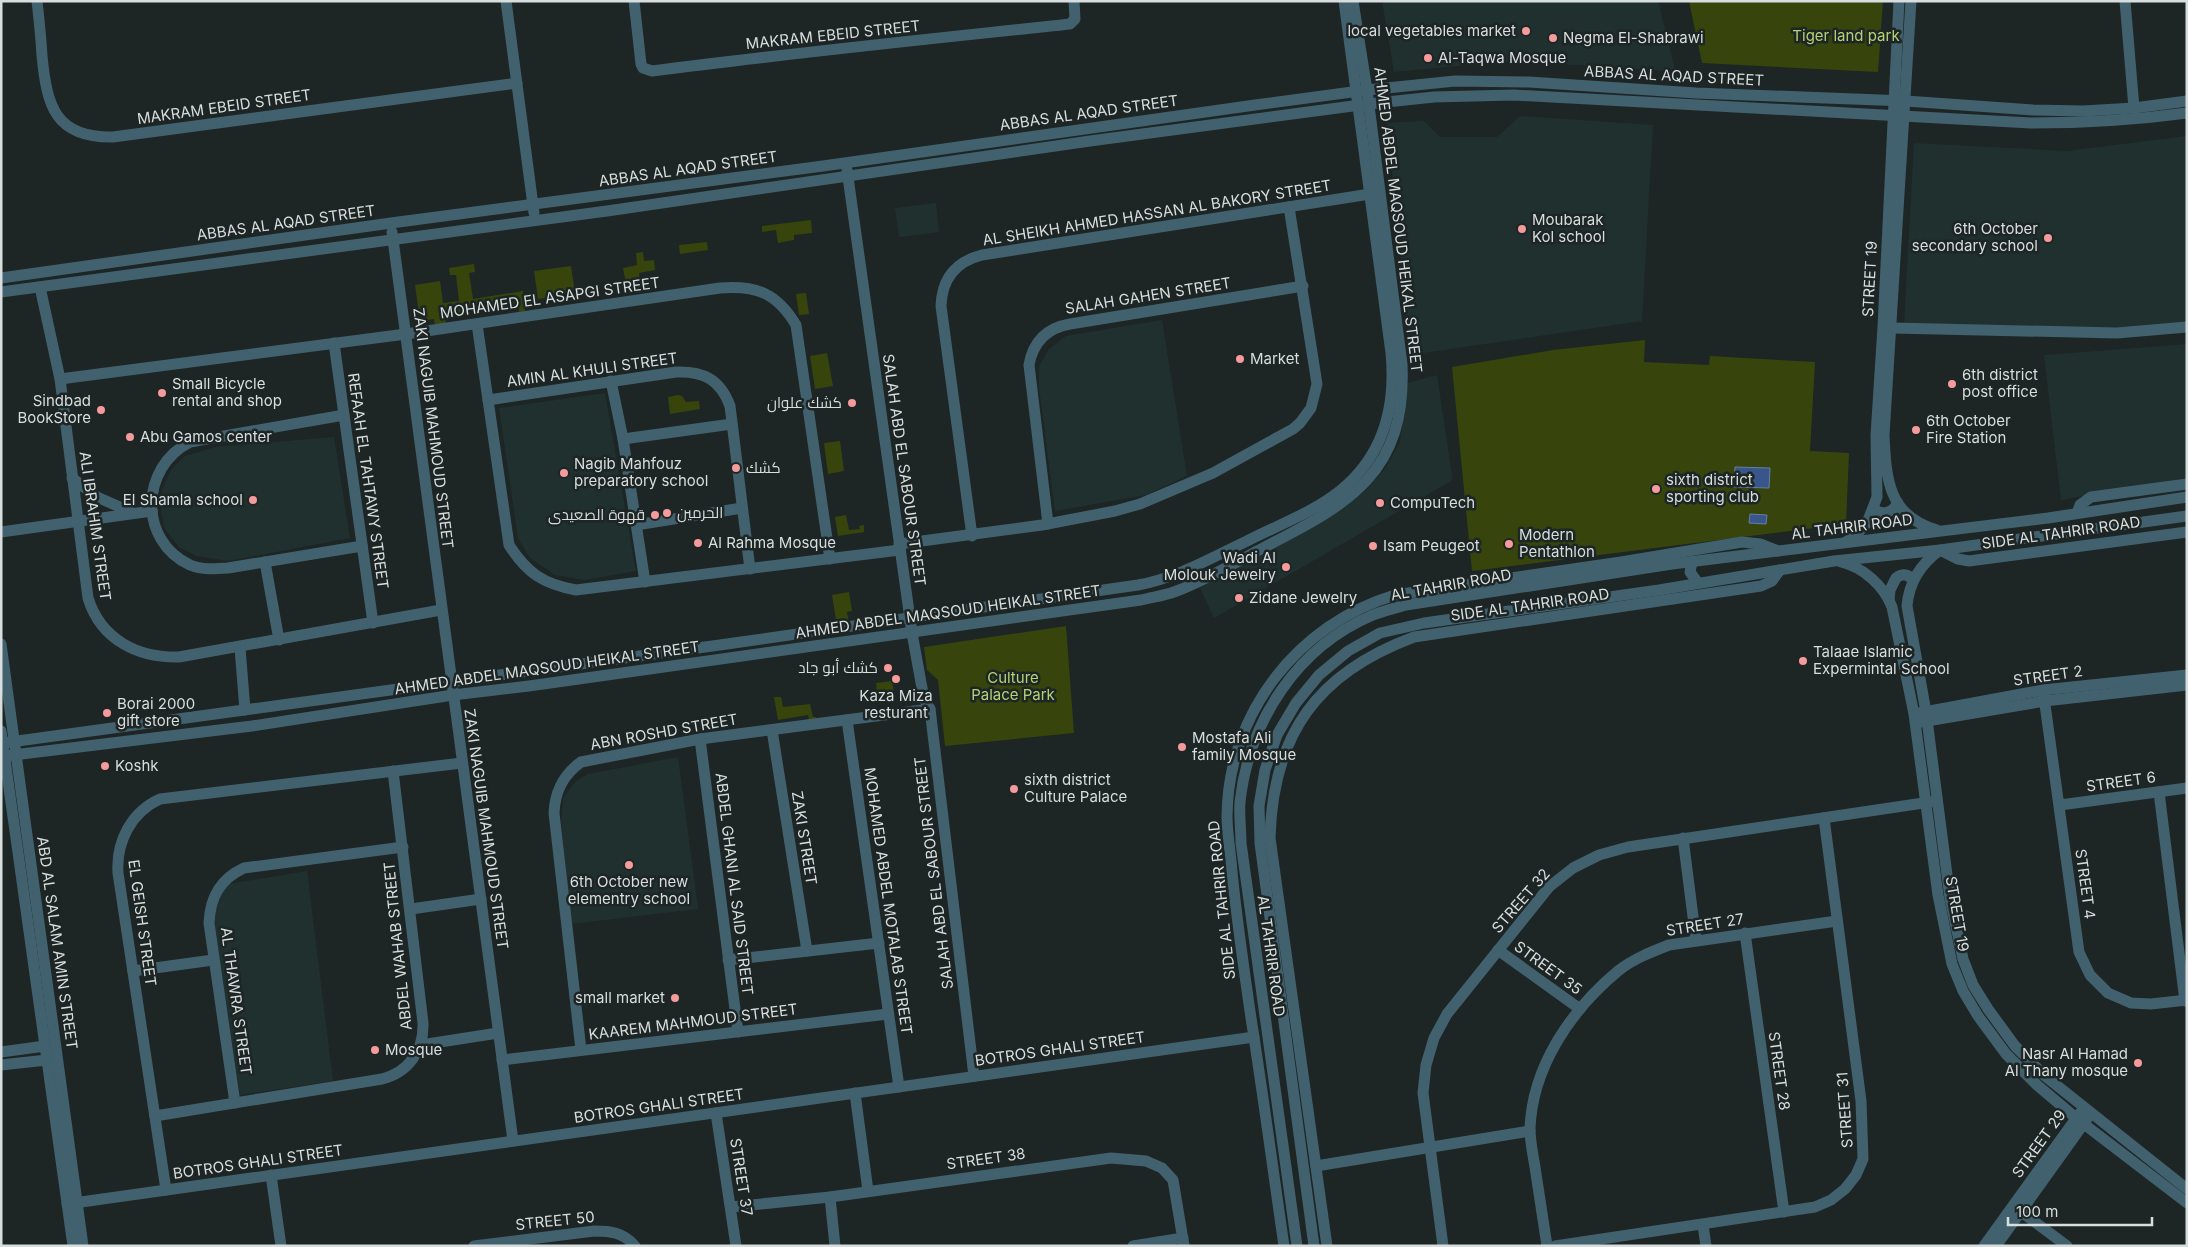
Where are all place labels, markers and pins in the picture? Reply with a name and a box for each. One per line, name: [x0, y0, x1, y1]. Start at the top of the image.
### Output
place label: local vegetables market: [1347, 21, 1516, 40]
marker: local vegetables market: [1520, 25, 1532, 37]
place label: Negma El-Shabrawi: [1563, 28, 1704, 47]
marker: Negma El-Shabrawi: [1547, 32, 1559, 44]
place label: Al-Taqwa Mosque: [1438, 48, 1566, 67]
marker: Al-Taqwa Mosque: [1422, 52, 1434, 64]
place label: Moubarak Kol school: [1532, 210, 1605, 246]
place label: 6th October secondary school: [1912, 219, 2038, 255]
marker: Moubarak Kol school: [1516, 223, 1528, 235]
marker: 6th October secondary school: [2042, 232, 2054, 244]
place label: Market: [1250, 349, 1299, 368]
marker: Market: [1234, 353, 1246, 365]
place label: 6th district post office: [1962, 365, 2038, 401]
place label: Small Bicycle rental and shop: [172, 374, 282, 410]
marker: 6th district post office: [1946, 378, 1958, 390]
marker: Small Bicycle rental and shop: [156, 387, 168, 399]
place label: Sindbad BookStore: [17, 391, 91, 427]
place label: كشك علوان: [767, 393, 842, 413]
marker: كشك علوان: [846, 397, 858, 409]
marker: Sindbad BookStore: [95, 404, 107, 416]
place label: 6th October Fire Station: [1926, 411, 2011, 447]
marker: 6th October Fire Station: [1910, 424, 1922, 436]
place label: Abu Gamos center: [140, 427, 272, 446]
marker: Abu Gamos center: [124, 431, 136, 443]
place label: Nagib Mahfouz preparatory school: [574, 454, 708, 490]
place label: كشك: [746, 458, 781, 477]
marker: كشك: [730, 462, 742, 474]
marker: Nagib Mahfouz preparatory school: [558, 467, 570, 479]
place label: sixth district sporting club: [1666, 470, 1759, 506]
marker: sixth district sporting club: [1650, 483, 1662, 495]
place label: El Shamla school: [123, 490, 243, 509]
place label: CompuTech: [1390, 493, 1475, 512]
marker: El Shamla school: [247, 494, 259, 506]
marker: CompuTech: [1374, 497, 1386, 509]
place label: الحرمين: [677, 503, 723, 523]
place label: قهوة الصعيدى: [548, 505, 645, 525]
marker: الحرمين: [661, 507, 673, 519]
marker: قهوة الصعيدى: [649, 509, 661, 521]
place label: Modern Pentathlon: [1519, 525, 1595, 561]
place label: Al Rahma Mosque: [708, 533, 836, 552]
place label: Isam Peugeot: [1383, 536, 1480, 555]
marker: Al Rahma Mosque: [692, 537, 704, 549]
marker: Modern Pentathlon: [1503, 538, 1515, 550]
marker: Isam Peugeot: [1367, 540, 1379, 552]
place label: Wadi Al Molouk Jewelry: [1164, 548, 1277, 584]
marker: Wadi Al Molouk Jewelry: [1280, 561, 1292, 573]
place label: Zidane Jewelry: [1249, 588, 1358, 607]
marker: Zidane Jewelry: [1233, 592, 1245, 604]
place label: Talaae Islamic Expermintal School: [1813, 642, 1950, 678]
marker: Talaae Islamic Expermintal School: [1797, 655, 1809, 667]
place label: كشك أبو جاد: [798, 658, 878, 677]
marker: كشك أبو جاد: [882, 662, 894, 674]
marker: Kaza Miza resturant: [890, 673, 902, 685]
place label: Kaza Miza resturant: [859, 686, 933, 722]
place label: Borai 2000 gift store: [117, 694, 195, 730]
marker: Borai 2000 gift store: [101, 707, 113, 719]
place label: Mostafa Ali family Mosque: [1192, 728, 1296, 764]
marker: Mostafa Ali family Mosque: [1176, 741, 1188, 753]
place label: Koshk: [115, 756, 159, 775]
marker: Koshk: [99, 760, 111, 772]
place label: sixth district Culture Palace: [1024, 770, 1127, 806]
marker: sixth district Culture Palace: [1008, 783, 1020, 795]
marker: 6th October new elementry school: [623, 859, 635, 871]
place label: 6th October new elementry school: [568, 872, 690, 908]
place label: small market: [575, 988, 665, 1007]
marker: small market: [669, 992, 681, 1004]
place label: Mosque: [385, 1040, 442, 1059]
marker: Mosque: [369, 1044, 381, 1056]
place label: Nasr Al Hamad Al Thany mosque: [2005, 1044, 2128, 1080]
marker: Nasr Al Hamad Al Thany mosque: [2132, 1057, 2144, 1069]

